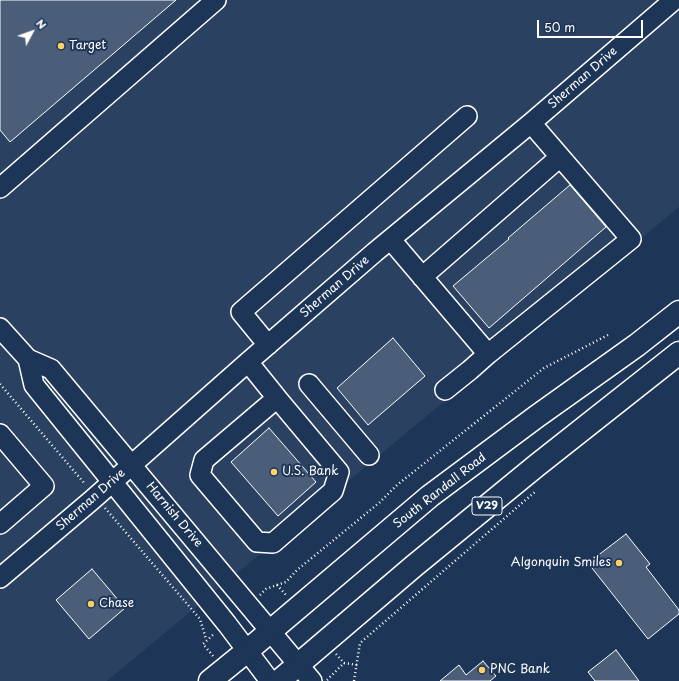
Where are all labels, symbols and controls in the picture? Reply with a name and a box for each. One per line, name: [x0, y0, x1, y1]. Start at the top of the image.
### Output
north arrow: [12, 12, 52, 52]
scale bar: [539, 12, 645, 38]
text: N: [32, 15, 51, 33]
text: 50 m: [544, 18, 575, 36]
place label: Target: [69, 39, 106, 53]
marker: Target: [56, 41, 66, 51]
street label: Sherman Drive: [546, 44, 620, 112]
street label: Sherman Drive: [298, 253, 372, 321]
street label: South Randall Road: [391, 450, 489, 532]
place label: U.S. Bank: [282, 465, 339, 479]
street label: Sherman Drive: [54, 466, 128, 534]
marker: U.S. Bank: [269, 467, 279, 477]
street label: Harnish Drive: [143, 480, 205, 550]
road number: V29: [472, 497, 502, 515]
place label: Algonquin Smiles: [511, 556, 611, 570]
marker: Algonquin Smiles: [614, 558, 624, 568]
place label: Chase: [99, 597, 134, 611]
marker: Chase: [86, 599, 96, 609]
place label: PNC Bank: [490, 663, 550, 677]
marker: PNC Bank: [477, 665, 487, 675]

